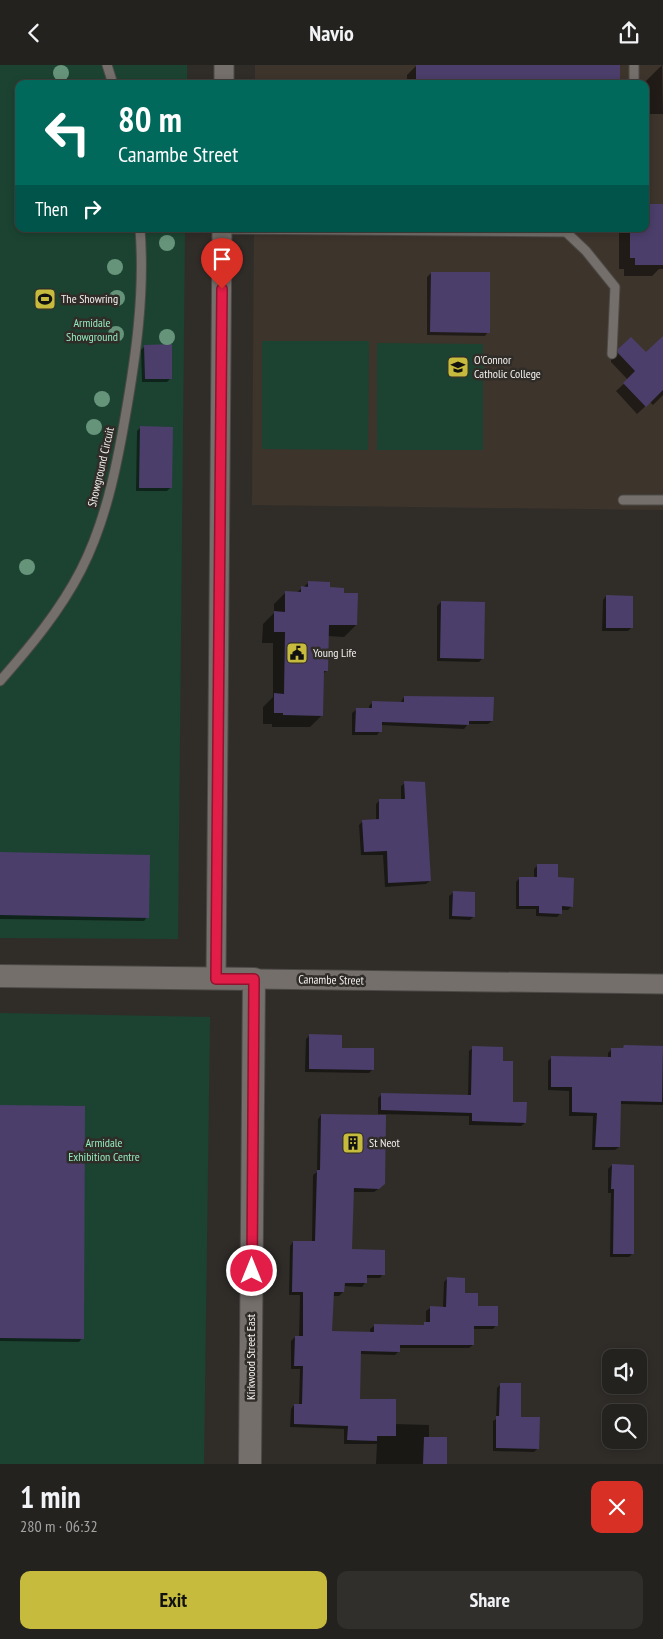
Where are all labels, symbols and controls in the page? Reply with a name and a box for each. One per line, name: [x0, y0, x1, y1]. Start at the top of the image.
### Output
icon: back: [20, 19, 48, 47]
text: Navio: [309, 19, 354, 47]
icon: share: [615, 19, 643, 47]
text: 80 m: [118, 96, 182, 142]
icon: left: [35, 100, 100, 165]
text: Canambe Street: [118, 140, 238, 168]
icon: right: [78, 195, 106, 223]
text: Then: [35, 197, 68, 221]
pin: [201, 238, 243, 289]
icon: arrive: [208, 245, 236, 273]
sports icon: The Showring: [33, 287, 57, 311]
place label: The Showring: [61, 291, 118, 306]
park label: Armidale Showground: [66, 315, 118, 344]
place label: O'Connor Catholic College: [474, 352, 541, 381]
school or university icon: O'Connor Catholic College: [446, 355, 470, 379]
street label: Showground Circuit: [84, 425, 117, 508]
public building icon: Young Life: [285, 641, 309, 665]
place label: Young Life: [313, 645, 357, 660]
street label: Canambe Street: [298, 971, 365, 988]
building icon: St Neot: [341, 1131, 365, 1155]
park label: Armidale Exhibition Centre: [68, 1135, 140, 1164]
place label: St Neot: [369, 1135, 400, 1150]
position arrow: [225, 1244, 277, 1296]
street label: Kirkwood Street East: [243, 1313, 258, 1400]
map controls: [602, 1349, 647, 1449]
button: sound: [602, 1349, 647, 1394]
button: search: [602, 1404, 647, 1449]
text: 1 min: [20, 1477, 81, 1516]
button: close: [591, 1481, 643, 1533]
text: 280 m · 06:32: [20, 1516, 98, 1536]
button: Exit: [20, 1571, 327, 1629]
button: Share: [337, 1571, 643, 1629]

